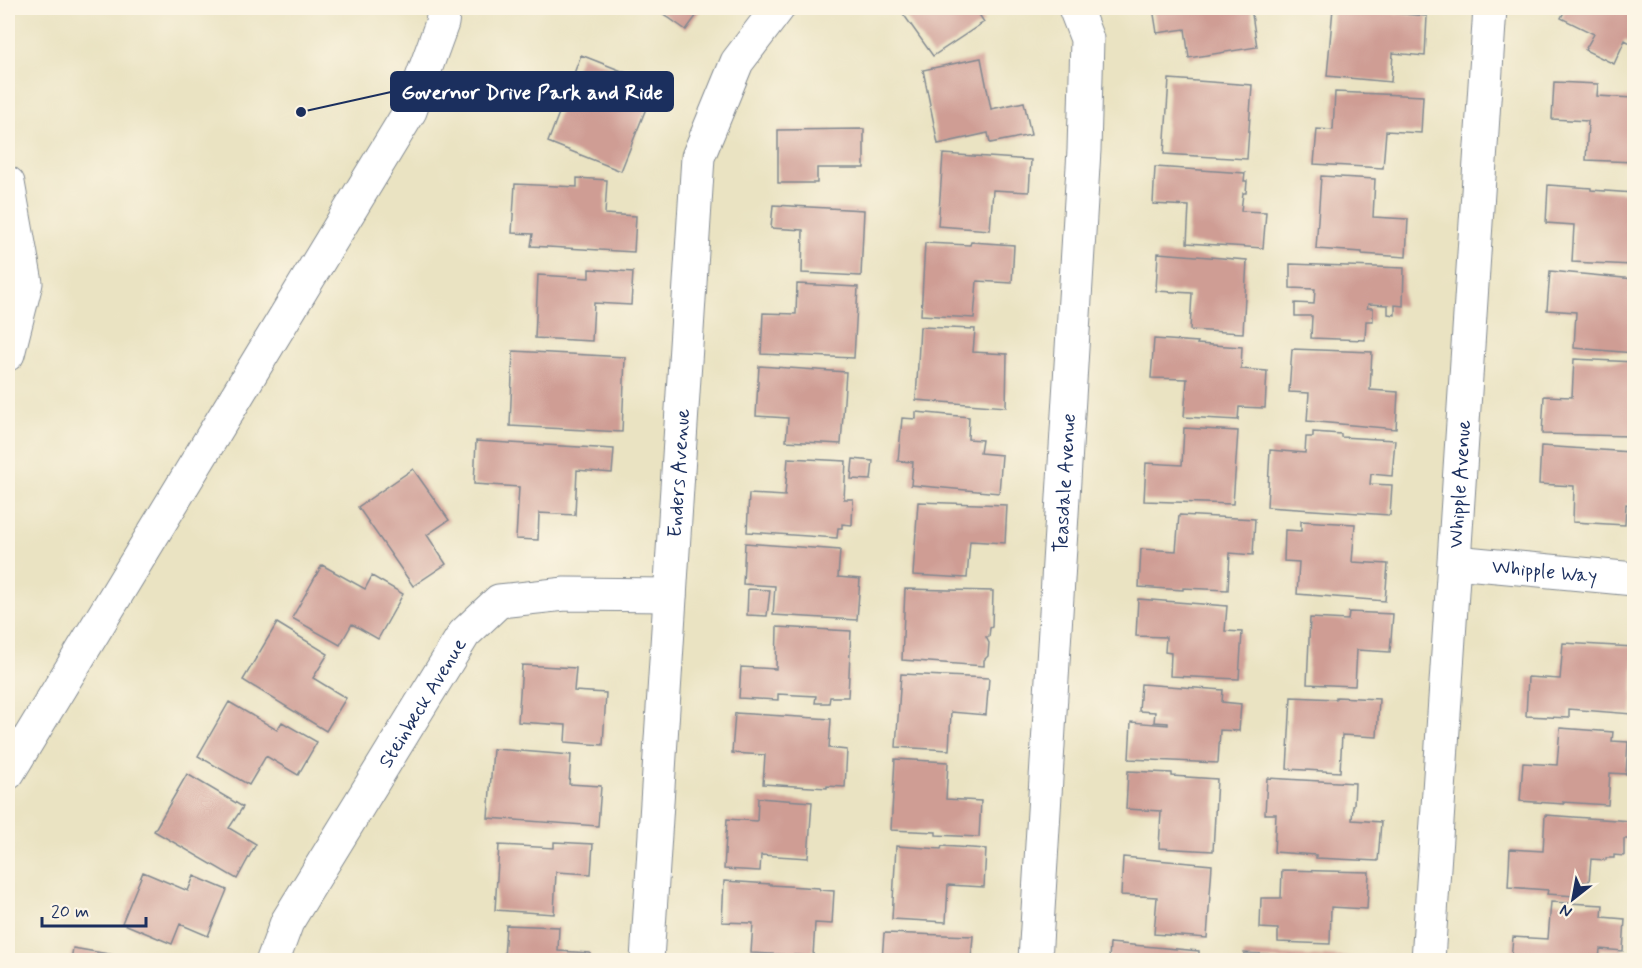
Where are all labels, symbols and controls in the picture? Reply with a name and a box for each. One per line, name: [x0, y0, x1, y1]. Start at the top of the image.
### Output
callout: Governor Drive Park and Ride: [391, 72, 673, 111]
text: Governor Drive Park and Ride: [401, 79, 663, 107]
street label: Enders Avenue: [662, 408, 697, 538]
street label: Teasdale Avenue: [1048, 413, 1083, 553]
street label: Whipple Avenue: [1443, 419, 1478, 549]
street label: Whipple Way: [1490, 554, 1598, 590]
street label: Steinbeck Avenue: [373, 633, 473, 774]
north arrow: [1543, 869, 1603, 929]
scale bar: [42, 890, 146, 928]
text: N: [1556, 899, 1576, 922]
text: 20 m: [51, 900, 89, 924]

